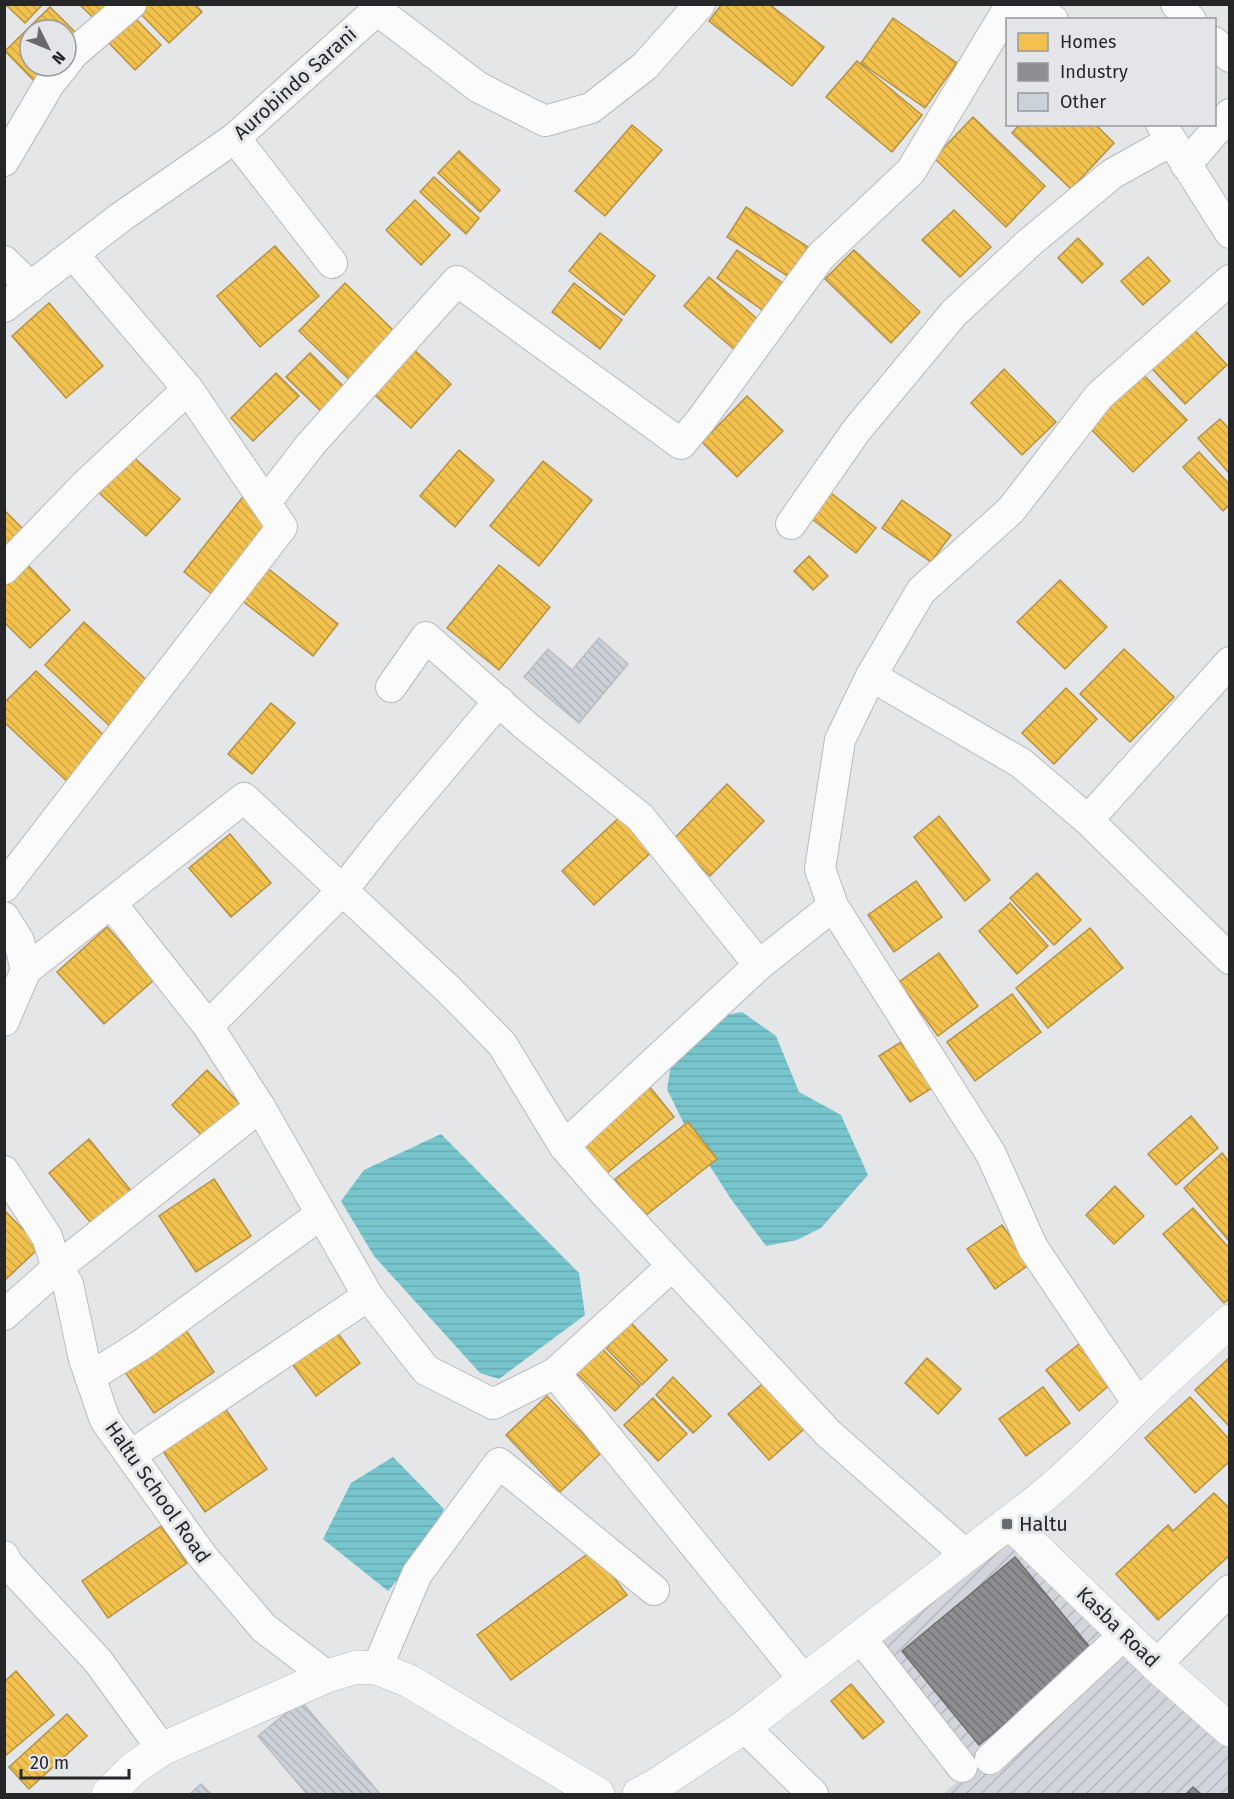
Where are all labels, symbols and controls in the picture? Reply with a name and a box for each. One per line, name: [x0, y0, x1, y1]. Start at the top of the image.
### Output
north arrow: [18, 18, 78, 78]
legend: [1006, 18, 1216, 126]
street label: Aurobindo Sarani: [229, 22, 361, 144]
text: Homes: [1060, 31, 1116, 53]
text: N: [48, 48, 69, 68]
text: Industry: [1060, 61, 1128, 83]
text: Other: [1060, 91, 1106, 113]
street label: Haltu School Road: [100, 1417, 216, 1567]
place label: Haltu: [1019, 1512, 1068, 1536]
marker: Haltu: [1000, 1517, 1014, 1531]
street label: Kasba Road: [1072, 1582, 1164, 1672]
scale bar: [21, 1742, 129, 1780]
text: 20 m: [30, 1752, 69, 1774]

